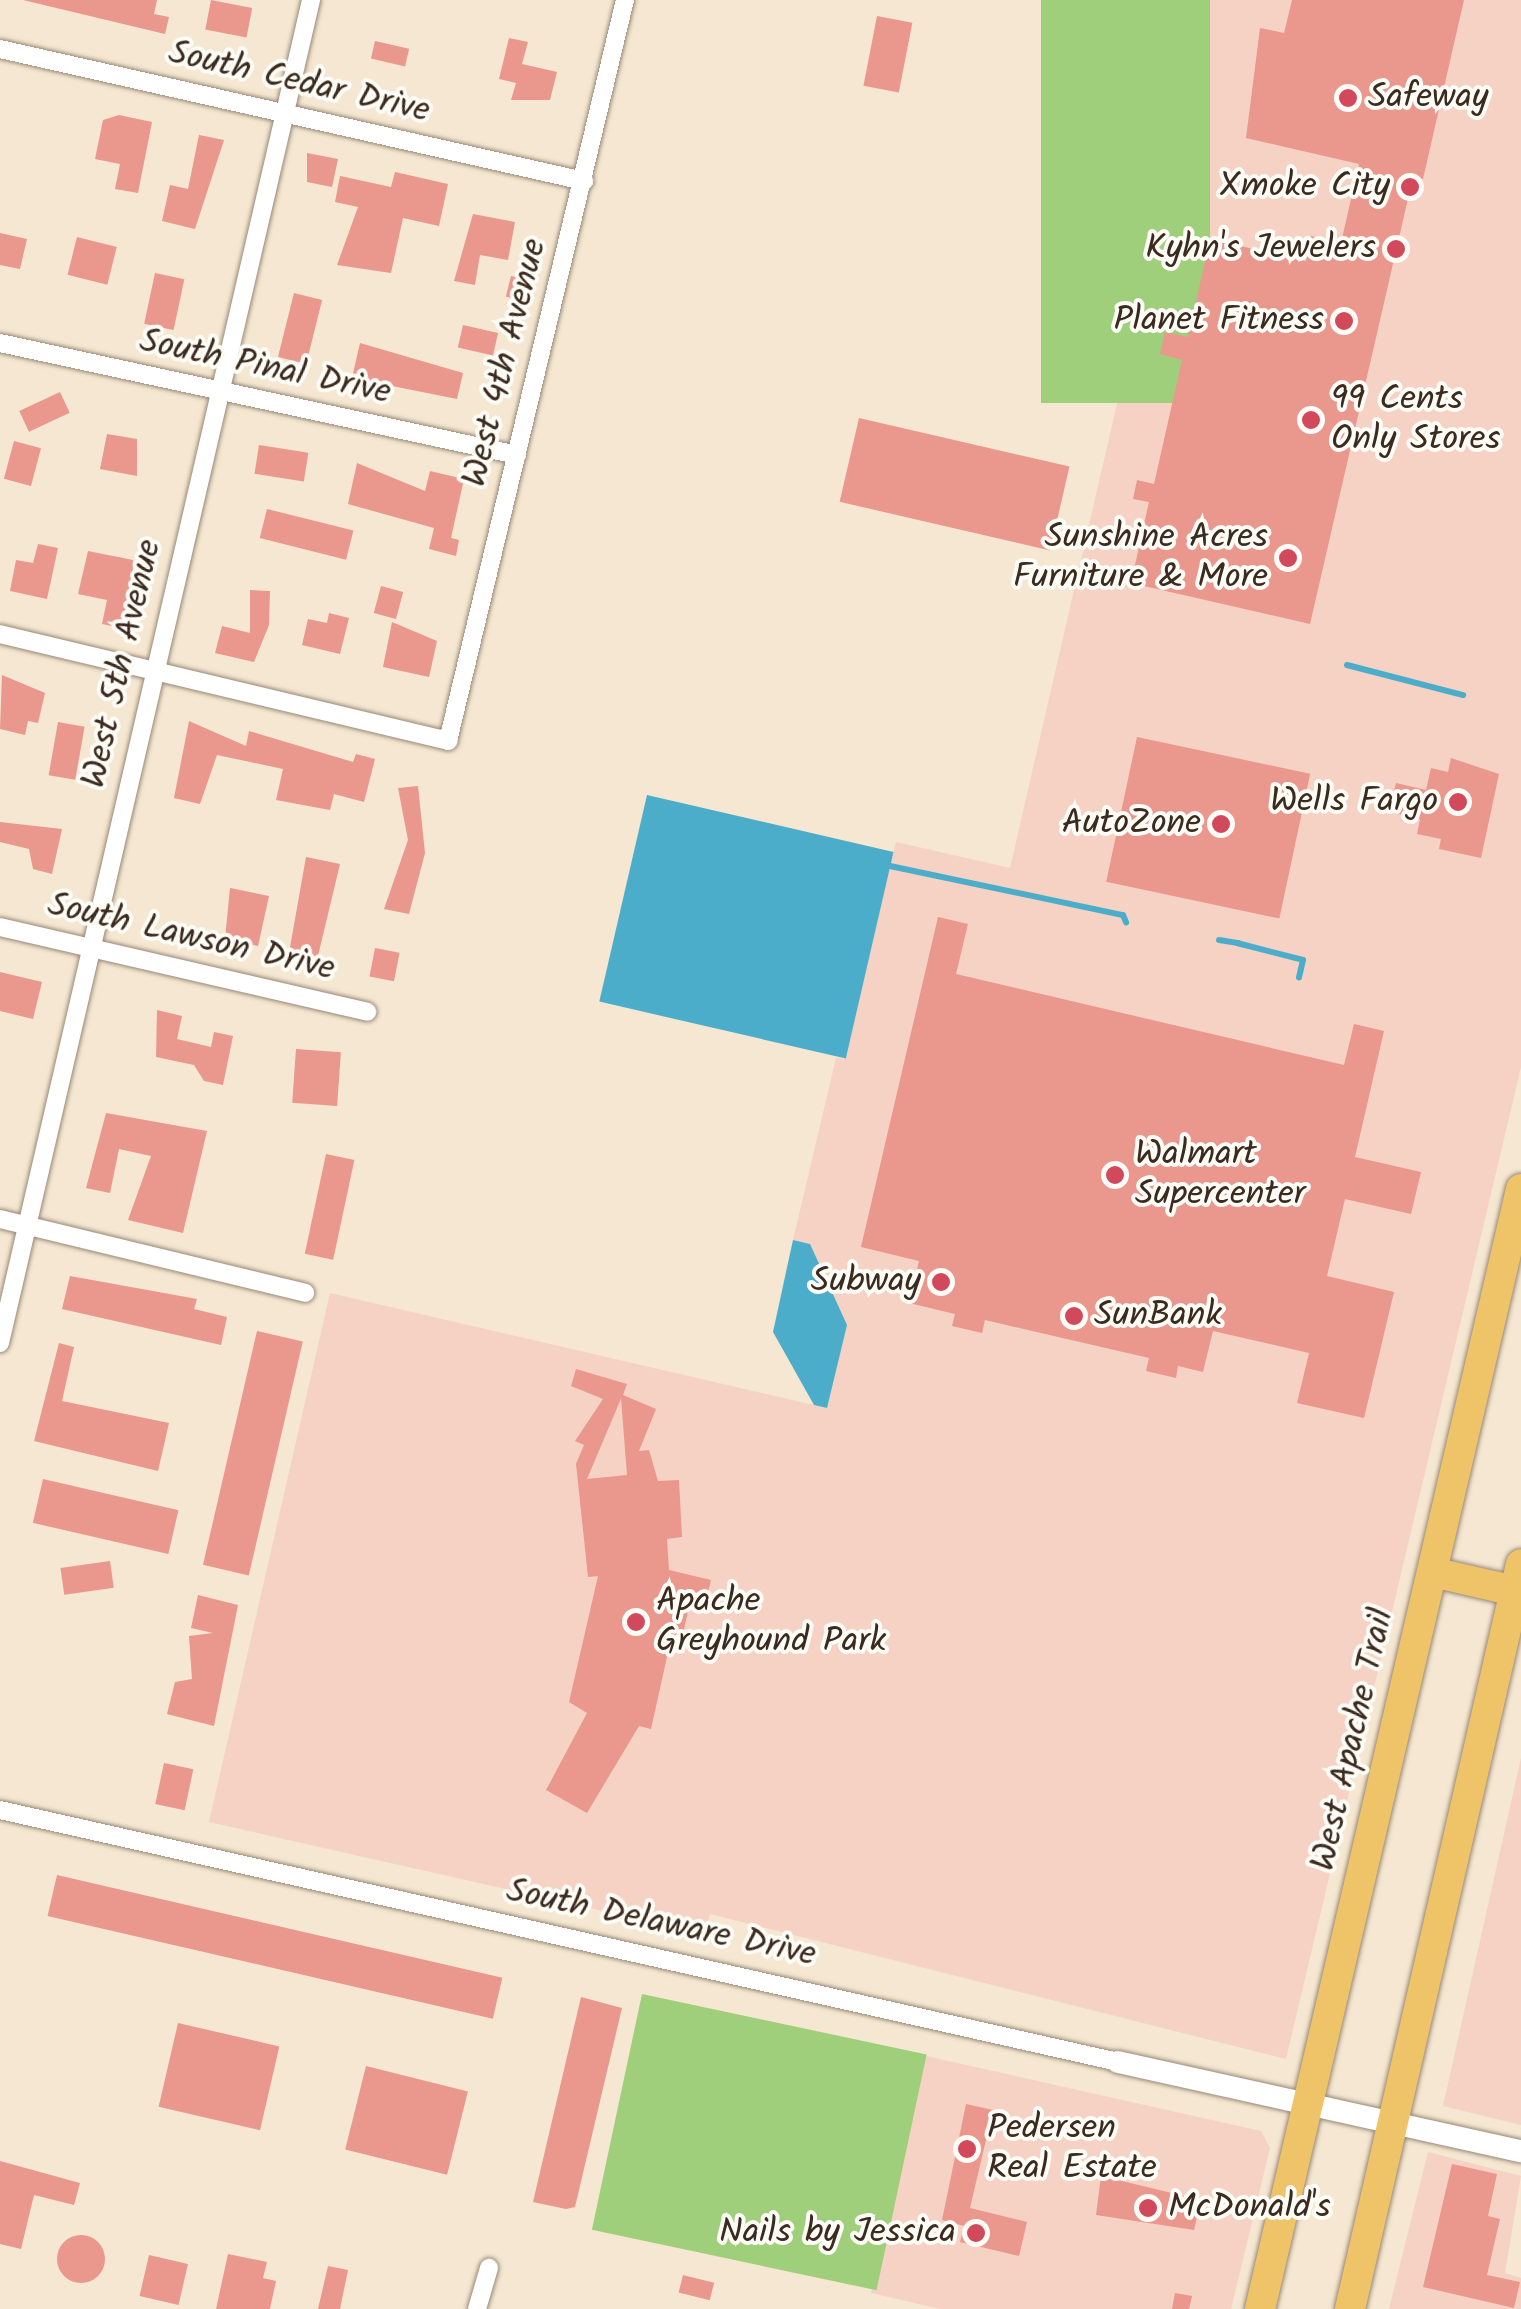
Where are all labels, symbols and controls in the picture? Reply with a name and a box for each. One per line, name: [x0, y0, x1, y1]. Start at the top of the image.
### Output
street label: South Cedar Drive: [164, 33, 434, 133]
place label: Safeway: [1368, 77, 1488, 119]
marker: Safeway: [1337, 87, 1359, 109]
place label: Xmoke City: [1219, 166, 1390, 208]
marker: Xmoke City: [1399, 176, 1421, 198]
place label: Kyhn's Jewelers: [1145, 228, 1376, 270]
street label: West 4th Avenue: [455, 235, 557, 491]
marker: Kyhn's Jewelers: [1385, 238, 1407, 260]
place label: Planet Fitness: [1114, 300, 1324, 342]
marker: Planet Fitness: [1333, 310, 1355, 332]
street label: South Pinal Drive: [136, 321, 394, 415]
place label: 99 Cents Only Stores: [1331, 379, 1500, 461]
marker: 99 Cents Only Stores: [1300, 409, 1322, 431]
place label: Sunshine Acres Furniture & More: [1013, 517, 1268, 599]
street label: West 5th Avenue: [74, 536, 172, 792]
marker: Sunshine Acres Furniture & More: [1277, 547, 1299, 569]
place label: Wells Fargo: [1270, 781, 1438, 823]
marker: Wells Fargo: [1447, 791, 1469, 813]
place label: AutoZone: [1062, 803, 1201, 845]
marker: AutoZone: [1210, 813, 1232, 835]
street label: South Lawson Drive: [43, 885, 339, 991]
place label: Walmart Supercenter: [1135, 1134, 1305, 1216]
marker: Walmart Supercenter: [1104, 1164, 1126, 1186]
place label: Subway: [811, 1261, 921, 1303]
marker: Subway: [930, 1271, 952, 1293]
place label: SunBank: [1094, 1295, 1222, 1337]
marker: SunBank: [1063, 1305, 1085, 1327]
place label: Apache Greyhound Park: [656, 1581, 886, 1663]
street label: West Apache Trail: [1303, 1605, 1405, 1875]
marker: Apache Greyhound Park: [625, 1611, 647, 1633]
street label: South Delaware Drive: [502, 1871, 820, 1977]
place label: Pedersen Real Estate: [987, 2108, 1157, 2190]
marker: Pedersen Real Estate: [956, 2138, 978, 2160]
place label: McDonald's: [1168, 2187, 1331, 2229]
marker: McDonald's: [1137, 2197, 1159, 2219]
place label: Nails by Jessica: [719, 2212, 956, 2254]
marker: Nails by Jessica: [965, 2222, 987, 2244]

